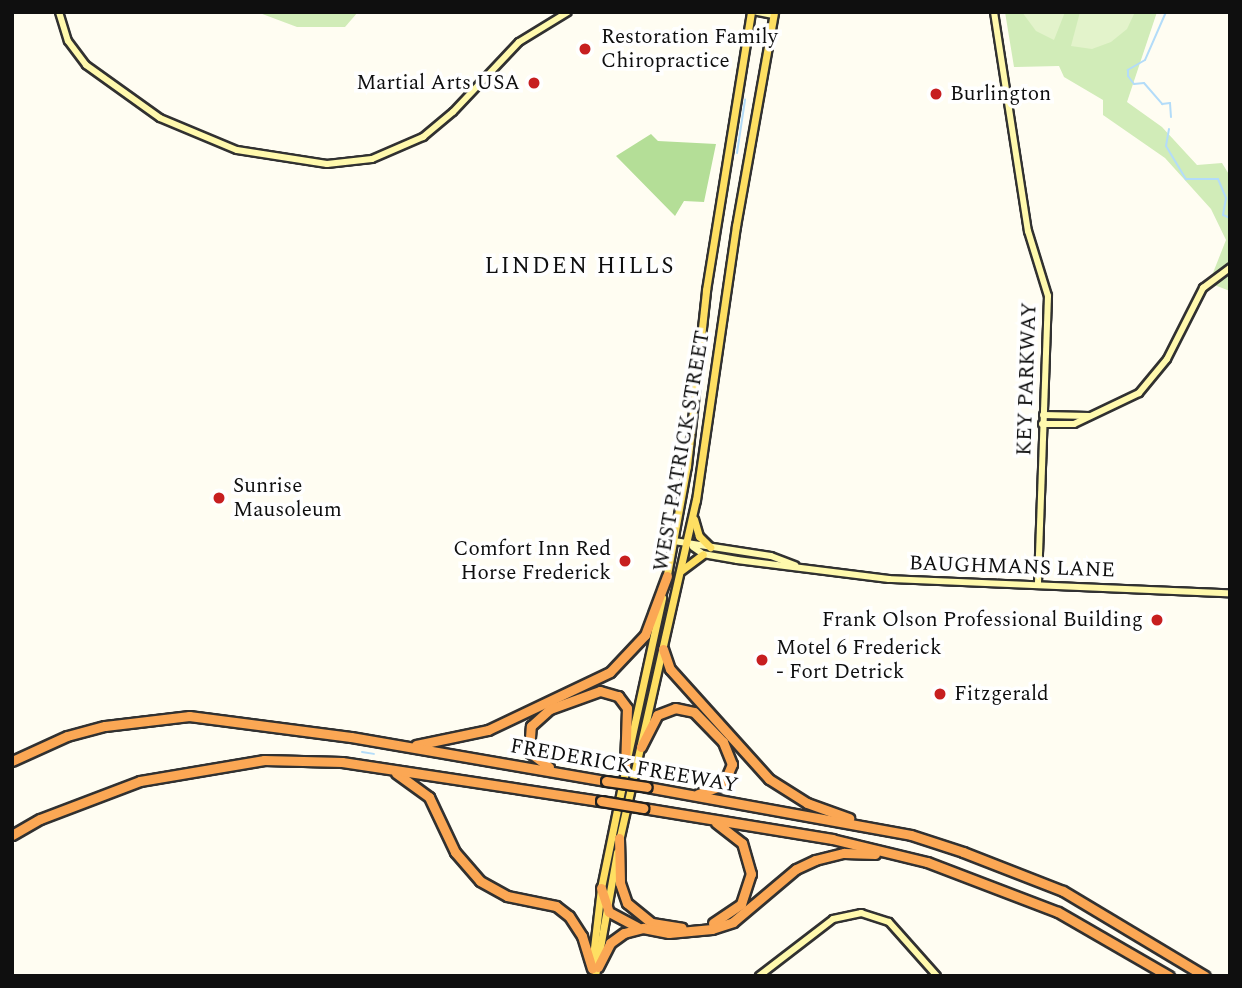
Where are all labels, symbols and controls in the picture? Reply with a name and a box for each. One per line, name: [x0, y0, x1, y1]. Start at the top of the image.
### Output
place label: Restoration Family Chiropractice: [601, 24, 778, 74]
marker: Restoration Family Chiropractice: [575, 39, 595, 59]
place label: Martial Arts USA: [356, 70, 520, 96]
marker: Martial Arts USA: [526, 75, 542, 91]
place label: Burlington: [950, 81, 1051, 107]
marker: Burlington: [928, 86, 944, 102]
district label: LINDEN HILLS: [486, 253, 674, 281]
street label: KEY PARKWAY: [1012, 302, 1042, 456]
street label: WEST PATRICK STREET: [648, 329, 716, 573]
place label: Sunrise Mausoleum: [233, 473, 342, 523]
marker: Sunrise Mausoleum: [211, 490, 227, 506]
place label: Comfort Inn Red Horse Frederick: [453, 536, 611, 586]
street label: BAUGHMANS LANE: [909, 551, 1115, 583]
marker: Comfort Inn Red Horse Frederick: [617, 553, 633, 569]
place label: Frank Olson Professional Building: [822, 607, 1143, 633]
marker: Frank Olson Professional Building: [1149, 612, 1165, 628]
place label: Motel 6 Frederick - Fort Detrick: [776, 635, 942, 685]
marker: Motel 6 Frederick - Fort Detrick: [754, 652, 770, 668]
place label: Fitzgerald: [954, 681, 1049, 707]
marker: Fitzgerald: [932, 686, 948, 702]
street label: FREDERICK FREEWAY: [508, 734, 740, 798]

